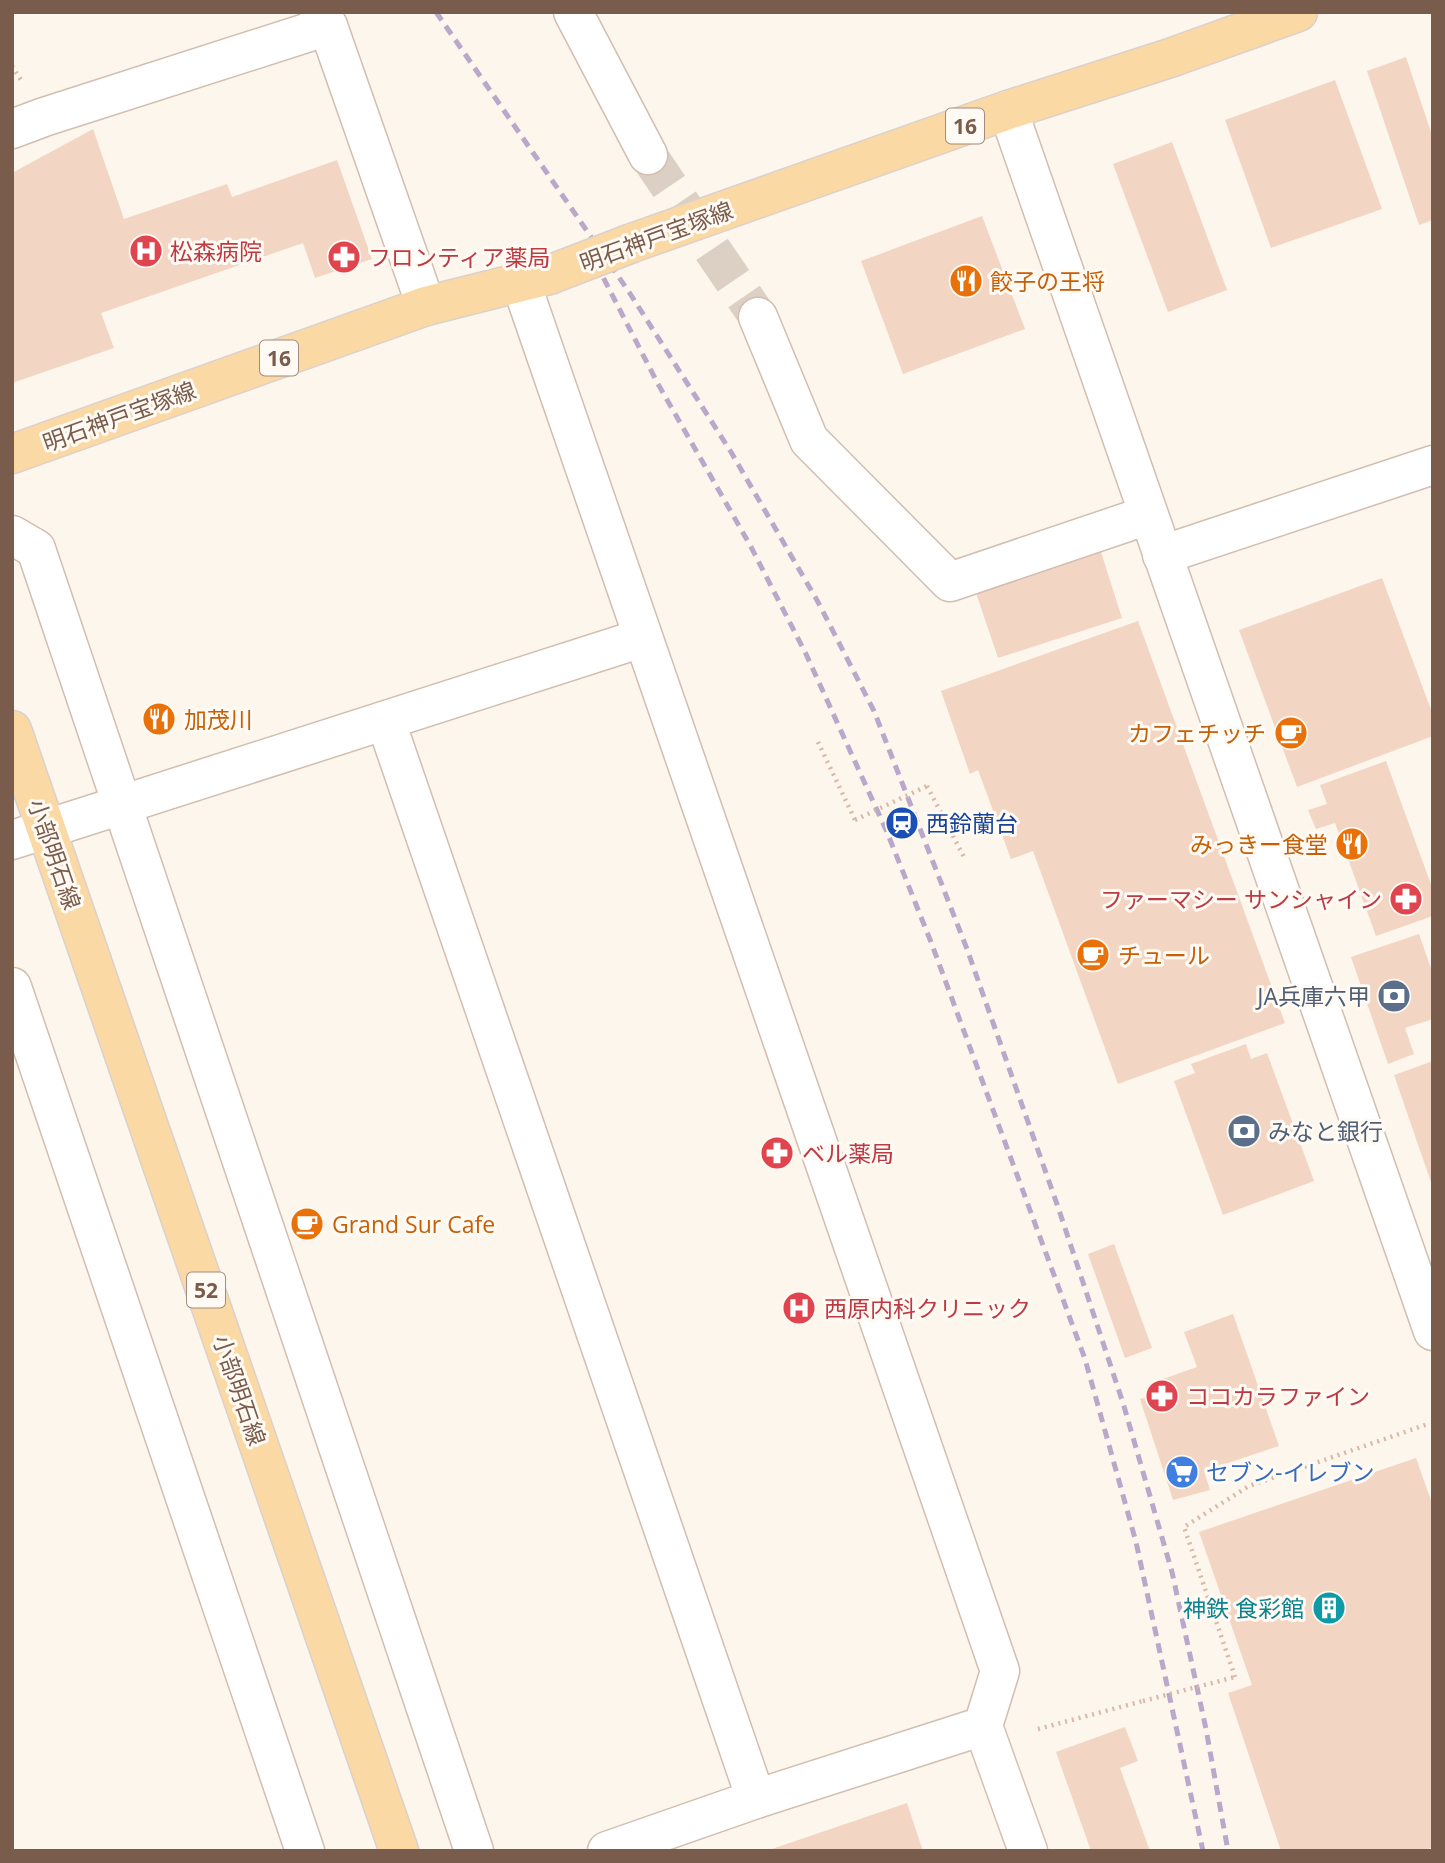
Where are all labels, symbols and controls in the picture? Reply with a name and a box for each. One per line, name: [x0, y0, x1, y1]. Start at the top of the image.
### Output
road number: 16: [946, 108, 984, 144]
street label: 明石神戸宝塚線: [575, 193, 737, 279]
hospital icon: 松森病院: [127, 232, 165, 270]
place label: 松森病院: [170, 235, 262, 267]
pharmacy icon: フロンティア薬局: [325, 238, 363, 276]
place label: フロンティア薬局: [368, 241, 551, 273]
restaurant icon: 餃子の王将: [947, 262, 985, 300]
place label: 餃子の王将: [990, 265, 1105, 297]
road number: 16: [260, 340, 298, 376]
street label: 明石神戸宝塚線: [38, 373, 200, 459]
restaurant icon: 加茂川: [140, 700, 178, 738]
place label: 加茂川: [184, 703, 253, 735]
cafe icon: カフェチッチ: [1272, 714, 1310, 752]
place label: カフェチッチ: [1128, 717, 1266, 749]
street label: 小部明石線: [21, 794, 89, 914]
station icon: 西鈴蘭台: [883, 804, 921, 842]
place label: 西鈴蘭台: [926, 807, 1018, 839]
restaurant icon: みっきー食堂: [1333, 825, 1371, 863]
place label: みっきー食堂: [1190, 828, 1328, 860]
pharmacy icon: ファーマシー サンシャイン: [1387, 880, 1425, 918]
place label: ファーマシー サンシャイン: [1100, 883, 1382, 915]
cafe icon: チュール: [1074, 936, 1112, 974]
place label: チュール: [1118, 939, 1210, 971]
bank icon: JA兵庫六甲: [1375, 977, 1413, 1015]
place label: JA兵庫六甲: [1255, 980, 1370, 1012]
bank icon: みなと銀行: [1225, 1112, 1263, 1150]
place label: みなと銀行: [1268, 1115, 1383, 1147]
pharmacy icon: ベル薬局: [758, 1134, 796, 1172]
place label: ベル薬局: [802, 1137, 894, 1169]
cafe icon: Grand Sur Cafe: [288, 1205, 326, 1243]
place label: Grand Sur Cafe: [332, 1208, 495, 1240]
road number: 52: [187, 1272, 225, 1308]
hospital icon: 西原内科クリニック: [780, 1289, 818, 1327]
place label: 西原内科クリニック: [824, 1292, 1031, 1324]
street label: 小部明石線: [206, 1330, 274, 1450]
pharmacy icon: ココカラファイン: [1143, 1377, 1181, 1415]
place label: ココカラファイン: [1186, 1380, 1370, 1412]
supermarket icon: セブン-イレブン: [1163, 1453, 1201, 1491]
place label: セブン-イレブン: [1206, 1456, 1374, 1488]
building icon: 神鉄 食彩館: [1310, 1589, 1348, 1627]
place label: 神鉄 食彩館: [1183, 1592, 1304, 1624]

